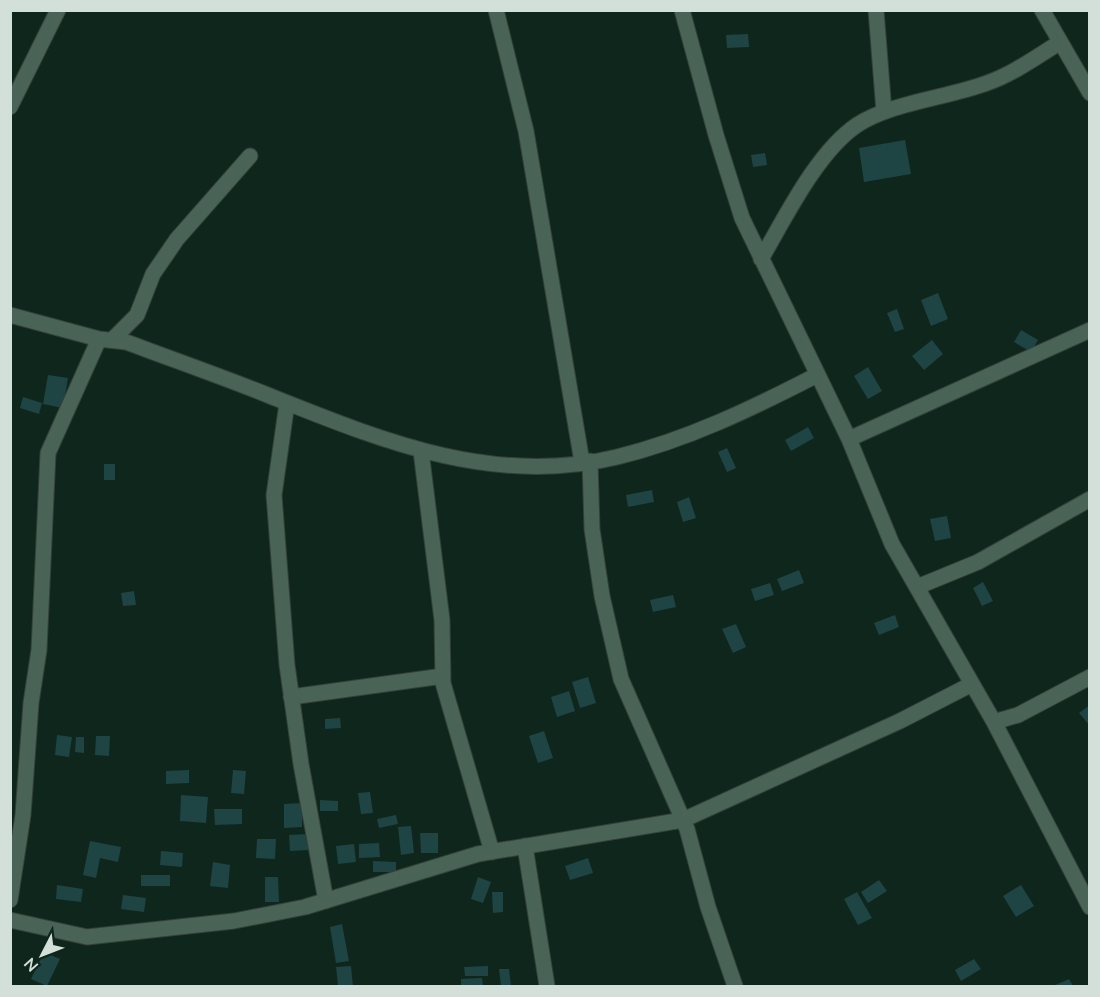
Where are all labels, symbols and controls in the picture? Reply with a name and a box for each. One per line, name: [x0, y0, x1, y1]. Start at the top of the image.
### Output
north arrow: [12, 925, 72, 985]
text: N: [19, 953, 44, 976]

